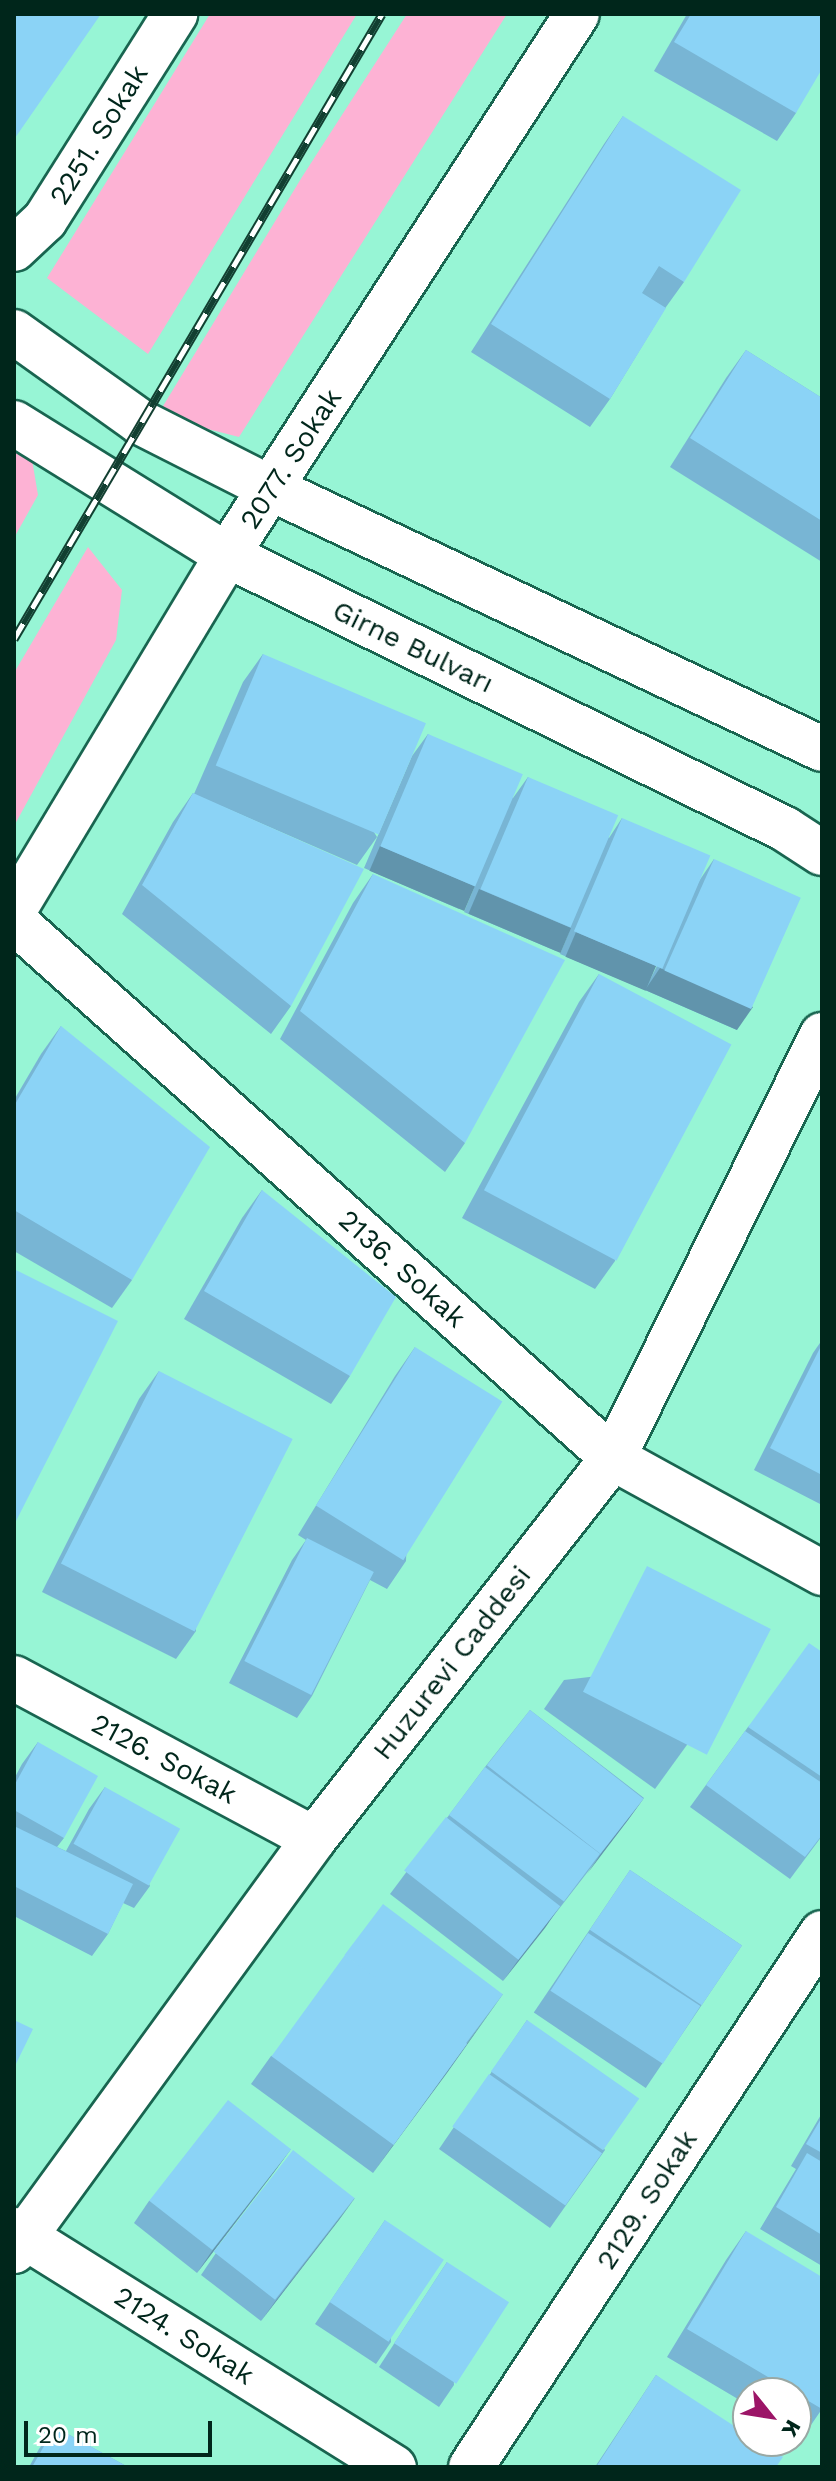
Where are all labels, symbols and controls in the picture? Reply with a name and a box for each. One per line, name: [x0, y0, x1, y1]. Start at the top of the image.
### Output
street label: 2251. Sokak: [43, 59, 155, 211]
street label: 2077. Sokak: [233, 382, 349, 536]
street label: Girne Bulvarı: [327, 594, 499, 700]
street label: 2136. Sokak: [331, 1203, 473, 1335]
street label: Huzurevi Caddesi: [366, 1559, 538, 1767]
street label: 2126. Sokak: [86, 1707, 242, 1811]
street label: 2129. Sokak: [589, 2124, 705, 2276]
street label: 2124. Sokak: [108, 2280, 260, 2392]
north arrow: [732, 2377, 812, 2457]
scale bar: [28, 2405, 216, 2455]
text: K: [777, 2415, 806, 2441]
text: 20 m: [38, 2421, 98, 2449]

